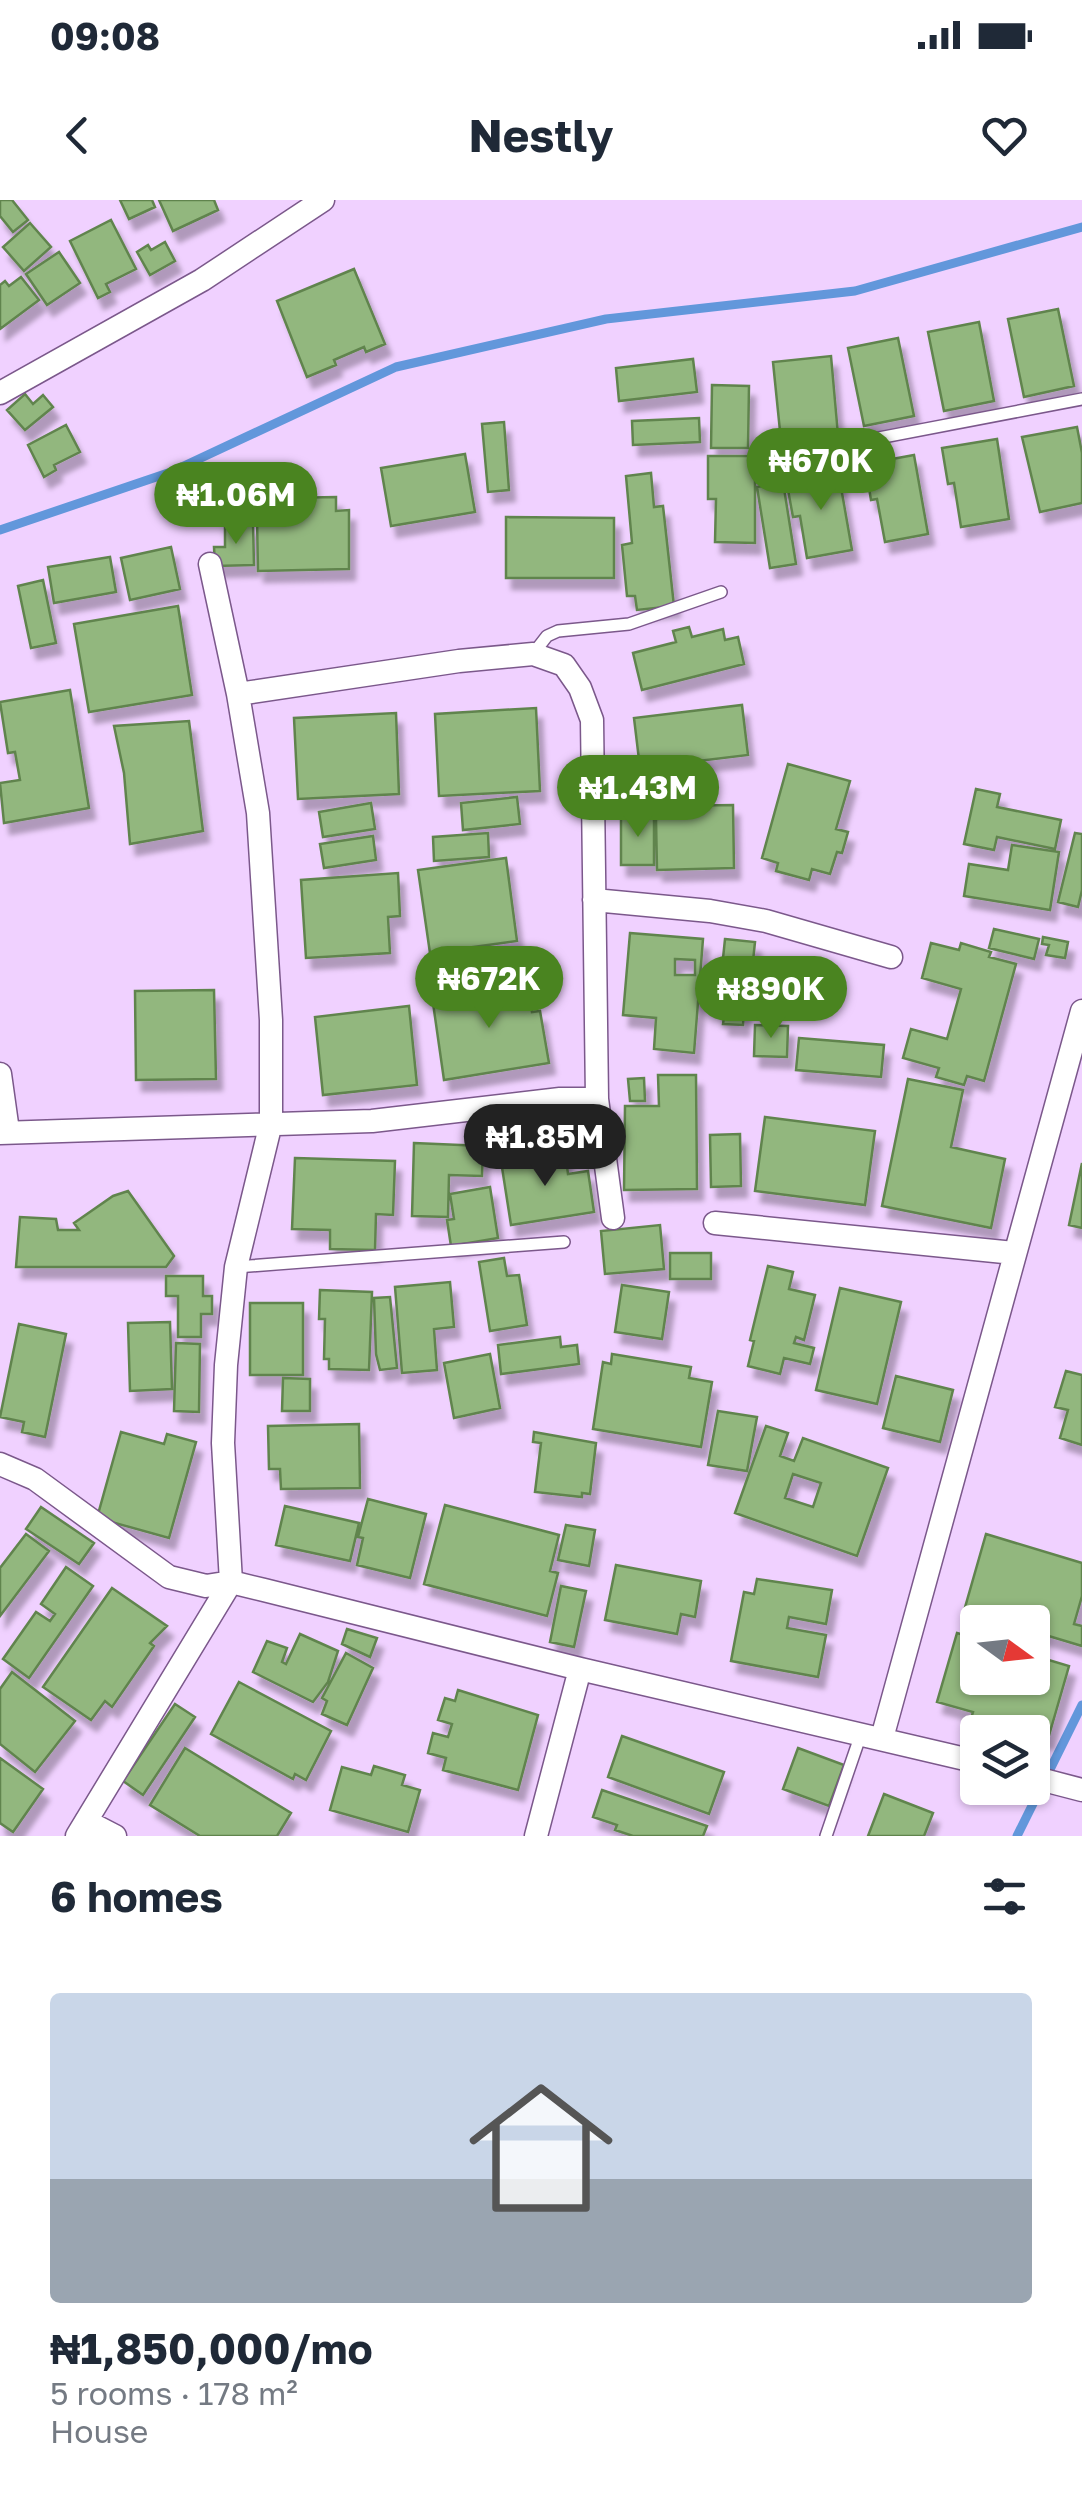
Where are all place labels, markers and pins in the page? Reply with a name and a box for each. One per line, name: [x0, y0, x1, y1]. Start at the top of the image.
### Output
pin: ₦670K: [751, 428, 891, 513]
pin: ₦1.06M: [155, 462, 317, 547]
pin: ₦1.43M: [557, 755, 719, 840]
pin: ₦672K: [419, 946, 559, 1031]
pin: ₦890K: [701, 956, 841, 1041]
pin: ₦1.85M: [464, 1104, 626, 1189]

